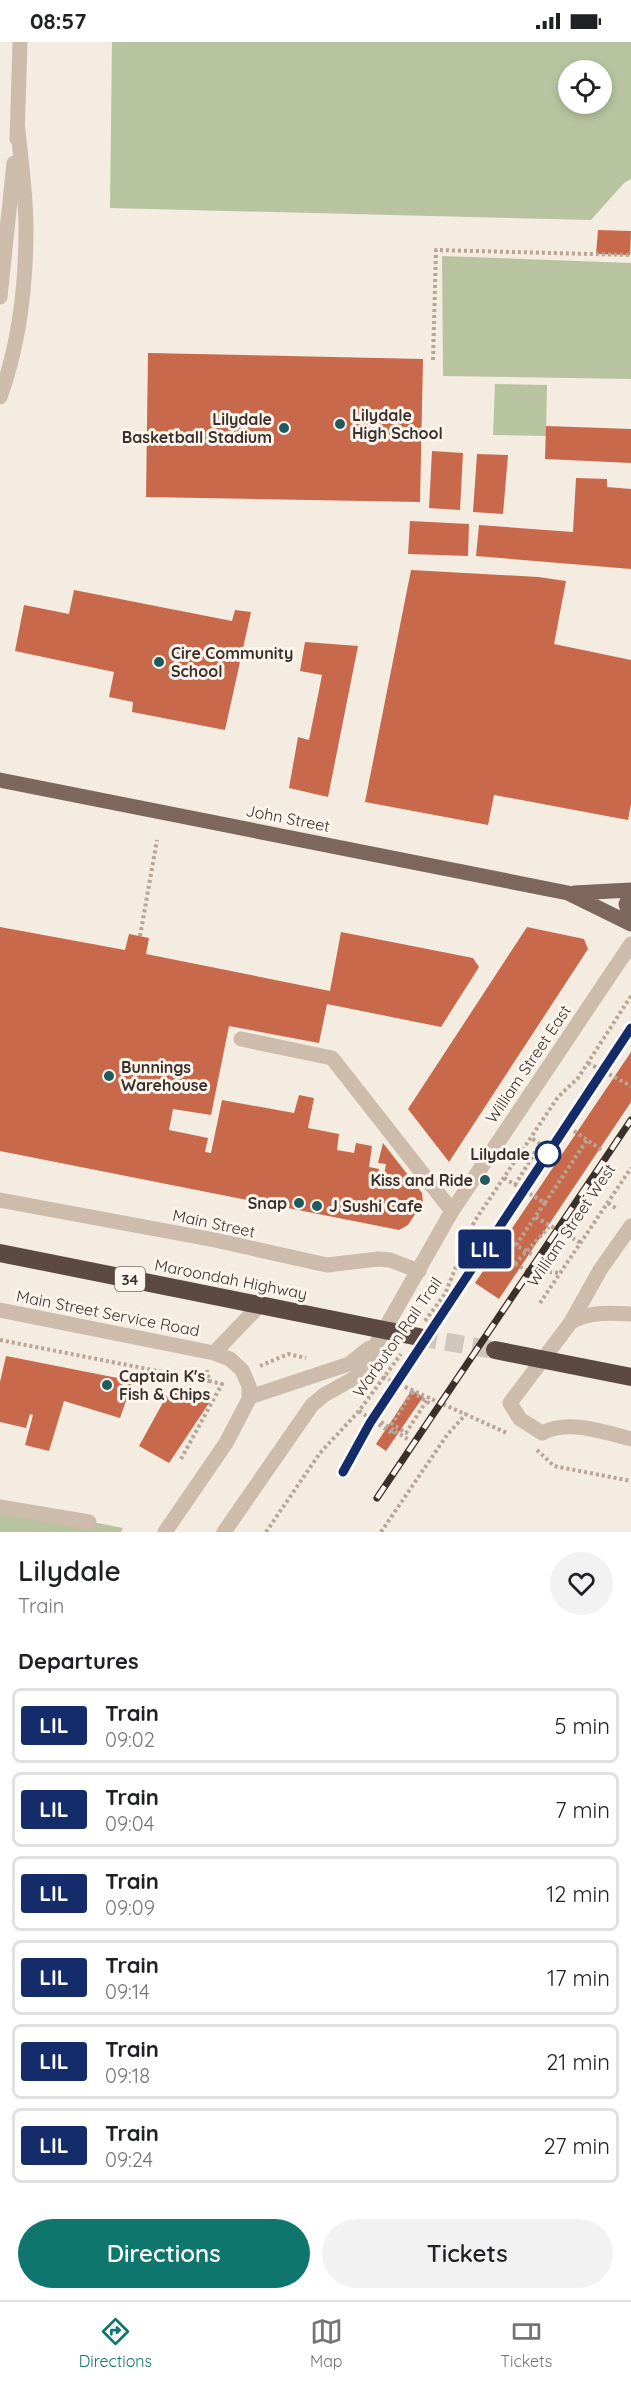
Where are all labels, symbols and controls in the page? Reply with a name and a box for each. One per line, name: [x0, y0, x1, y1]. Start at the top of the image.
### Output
text: 08:57: [30, 7, 86, 35]
map controls: [558, 60, 612, 114]
button: locate: [558, 60, 612, 114]
place label: Lilydale High School: [352, 405, 443, 443]
place label: Lilydale Basketball Stadium: [122, 409, 272, 447]
marker: Lilydale High School: [333, 417, 347, 431]
marker: Lilydale Basketball Stadium: [277, 421, 291, 435]
place label: Cire Community School: [171, 643, 293, 681]
marker: Cire Community School: [152, 655, 166, 669]
street label: John Street: [244, 800, 332, 836]
street label: William Street East: [481, 1001, 575, 1127]
place label: Bunnings Warehouse: [121, 1057, 208, 1095]
marker: Bunnings Warehouse: [102, 1069, 116, 1083]
marker: Lilydale: [535, 1141, 561, 1167]
place label: Lilydale: [470, 1144, 530, 1164]
street label: William Street West: [523, 1160, 619, 1290]
place label: Kiss and Ride: [370, 1170, 473, 1190]
marker: Kiss and Ride: [478, 1173, 492, 1187]
place label: Snap: [248, 1193, 287, 1213]
marker: Snap: [292, 1196, 306, 1210]
place label: J Sushi Cafe: [329, 1196, 423, 1216]
marker: J Sushi Cafe: [310, 1199, 324, 1213]
street label: Main Street: [171, 1205, 257, 1241]
line badge: LIL: [450, 1230, 520, 1268]
text: LIL: [470, 1236, 500, 1262]
street label: Maroondah Highway: [153, 1254, 309, 1304]
road number: 34: [115, 1267, 145, 1291]
street label: Warbuton Rail Trail: [348, 1273, 446, 1401]
street label: Main Street Service Road: [15, 1285, 201, 1341]
place label: Captain K's Fish & Chips: [119, 1366, 210, 1404]
marker: Captain K's Fish & Chips: [100, 1378, 114, 1392]
button: heart: [550, 1552, 613, 1615]
text: Lilydale: [18, 1553, 121, 1588]
text: Train: [18, 1593, 64, 1618]
text: Departures: [18, 1647, 139, 1675]
text: Train: [105, 1699, 159, 1727]
text: LIL: [39, 1712, 69, 1738]
text: 5 min: [555, 1712, 610, 1740]
text: 09:02: [105, 1727, 155, 1752]
text: Train: [105, 1783, 159, 1811]
text: LIL: [39, 1796, 69, 1822]
text: 7 min: [555, 1796, 610, 1824]
text: 09:04: [105, 1811, 154, 1836]
text: Train: [105, 1867, 159, 1895]
text: LIL: [39, 1880, 69, 1906]
text: 12 min: [546, 1880, 610, 1908]
text: 09:09: [105, 1895, 155, 1920]
text: Train: [105, 1951, 159, 1979]
text: LIL: [39, 1964, 69, 1990]
text: 17 min: [547, 1964, 610, 1992]
text: 09:14: [105, 1979, 149, 2004]
text: Train: [105, 2035, 159, 2063]
text: LIL: [39, 2048, 69, 2074]
text: 21 min: [546, 2048, 610, 2076]
text: 09:18: [105, 2063, 150, 2088]
text: Train: [105, 2119, 159, 2147]
text: LIL: [39, 2132, 69, 2158]
text: 27 min: [543, 2132, 610, 2160]
text: 09:24: [105, 2147, 153, 2172]
button: Directions: [18, 2219, 310, 2288]
button: Tickets: [322, 2219, 613, 2288]
tab: Directions: [79, 2315, 152, 2371]
tab: Map: [310, 2315, 343, 2371]
tab: Tickets: [500, 2315, 552, 2371]

